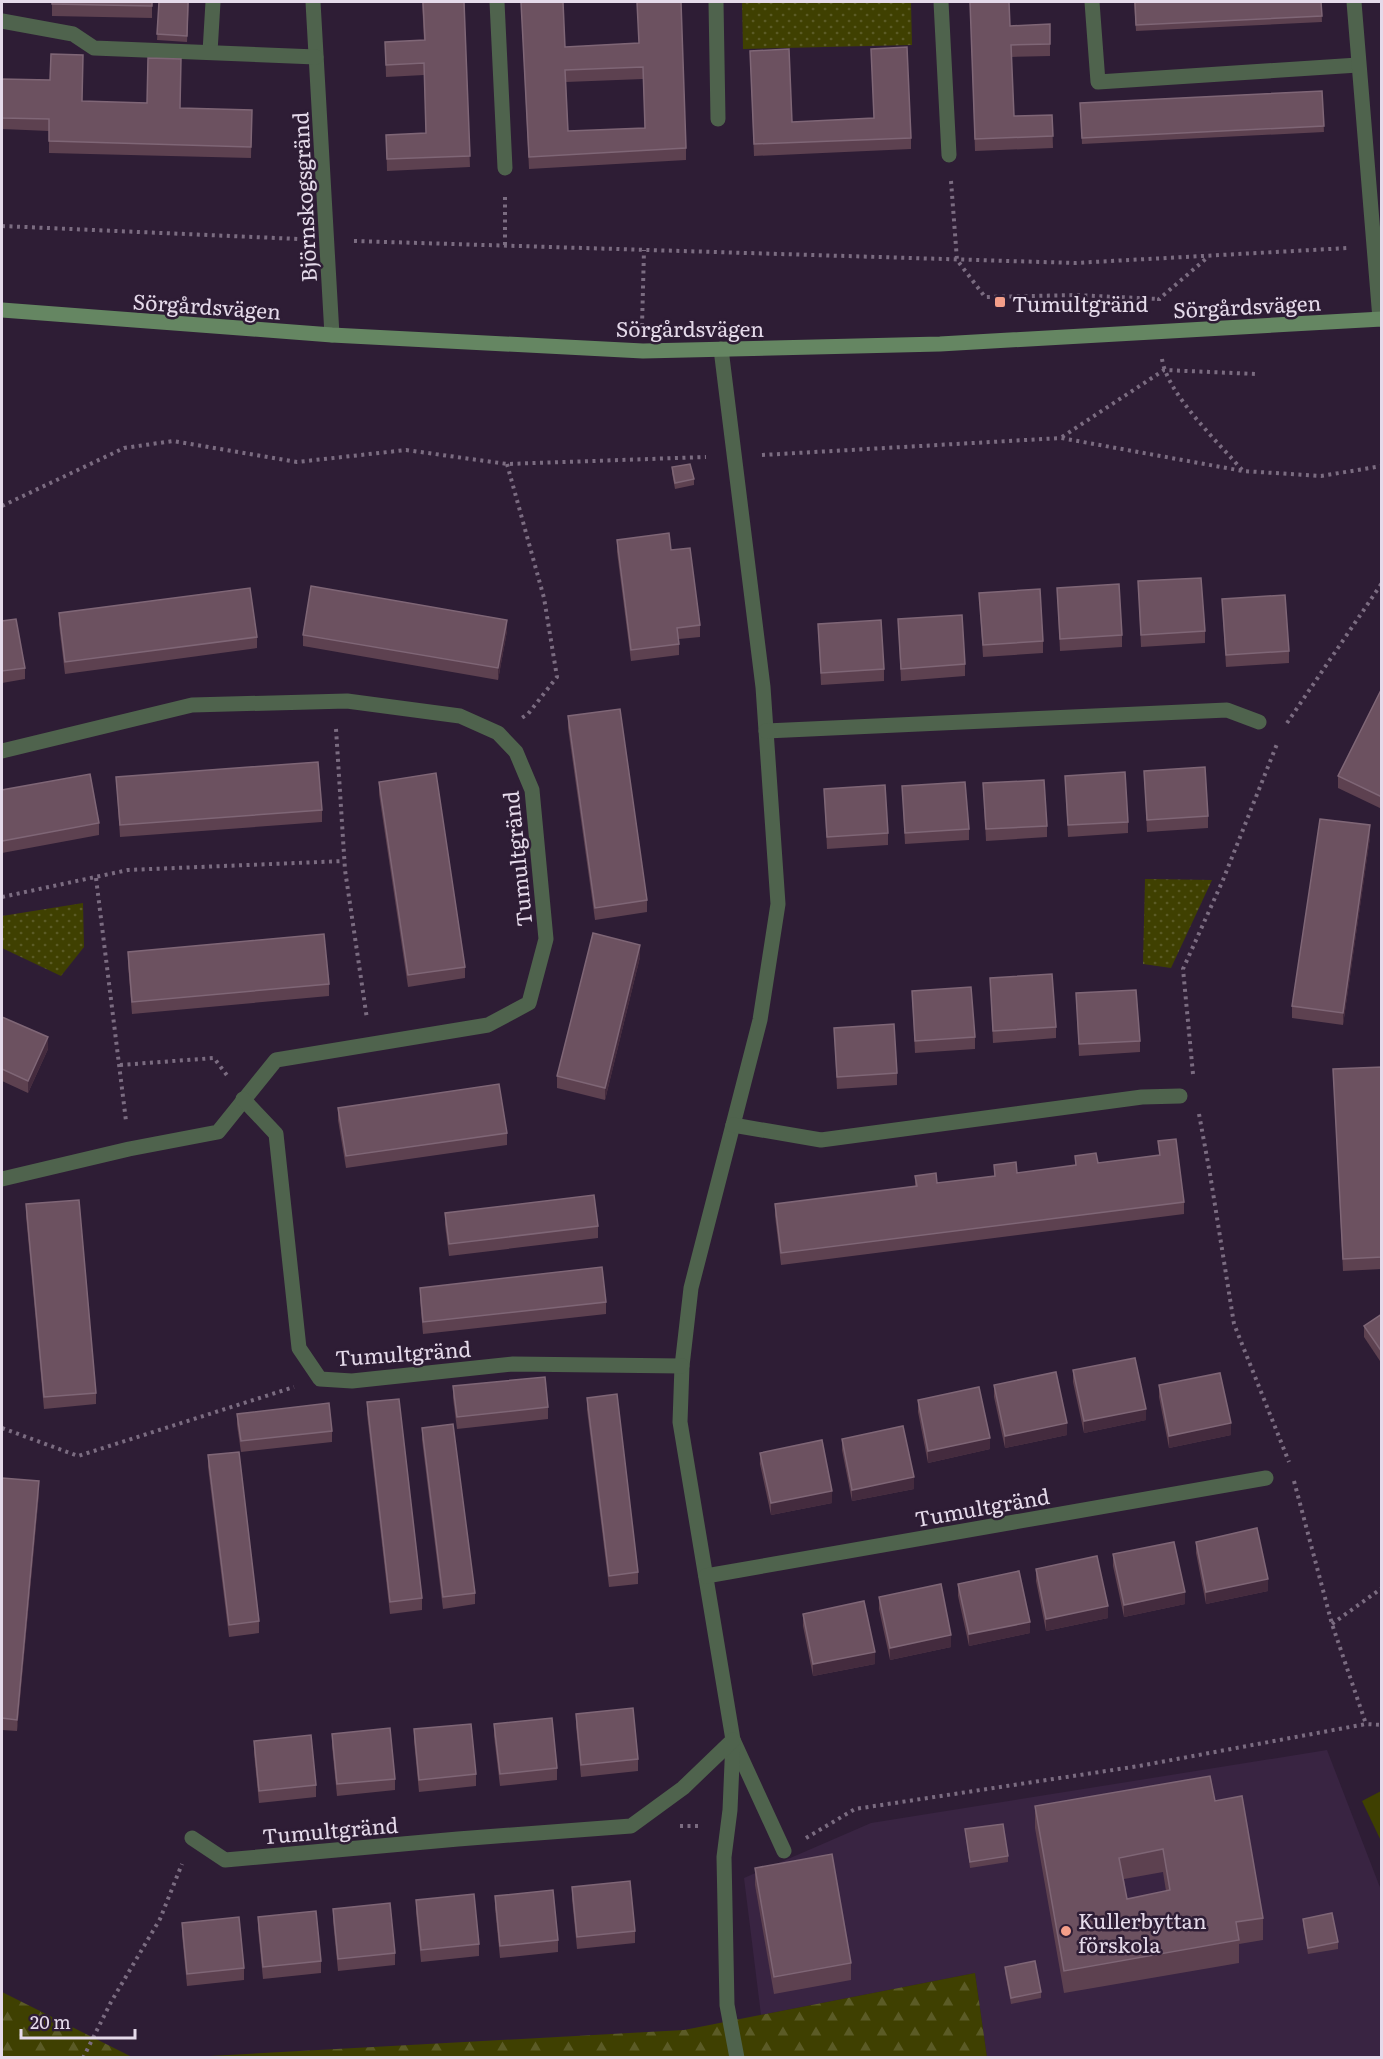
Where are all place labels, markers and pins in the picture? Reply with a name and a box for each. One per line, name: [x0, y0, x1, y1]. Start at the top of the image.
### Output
place label: Tumultgränd: [1012, 287, 1148, 318]
marker: Tumultgränd: [993, 295, 1007, 309]
place label: Kullerbyttan förskola: [1078, 1904, 1207, 1959]
marker: Kullerbyttan förskola: [1059, 1924, 1073, 1938]

